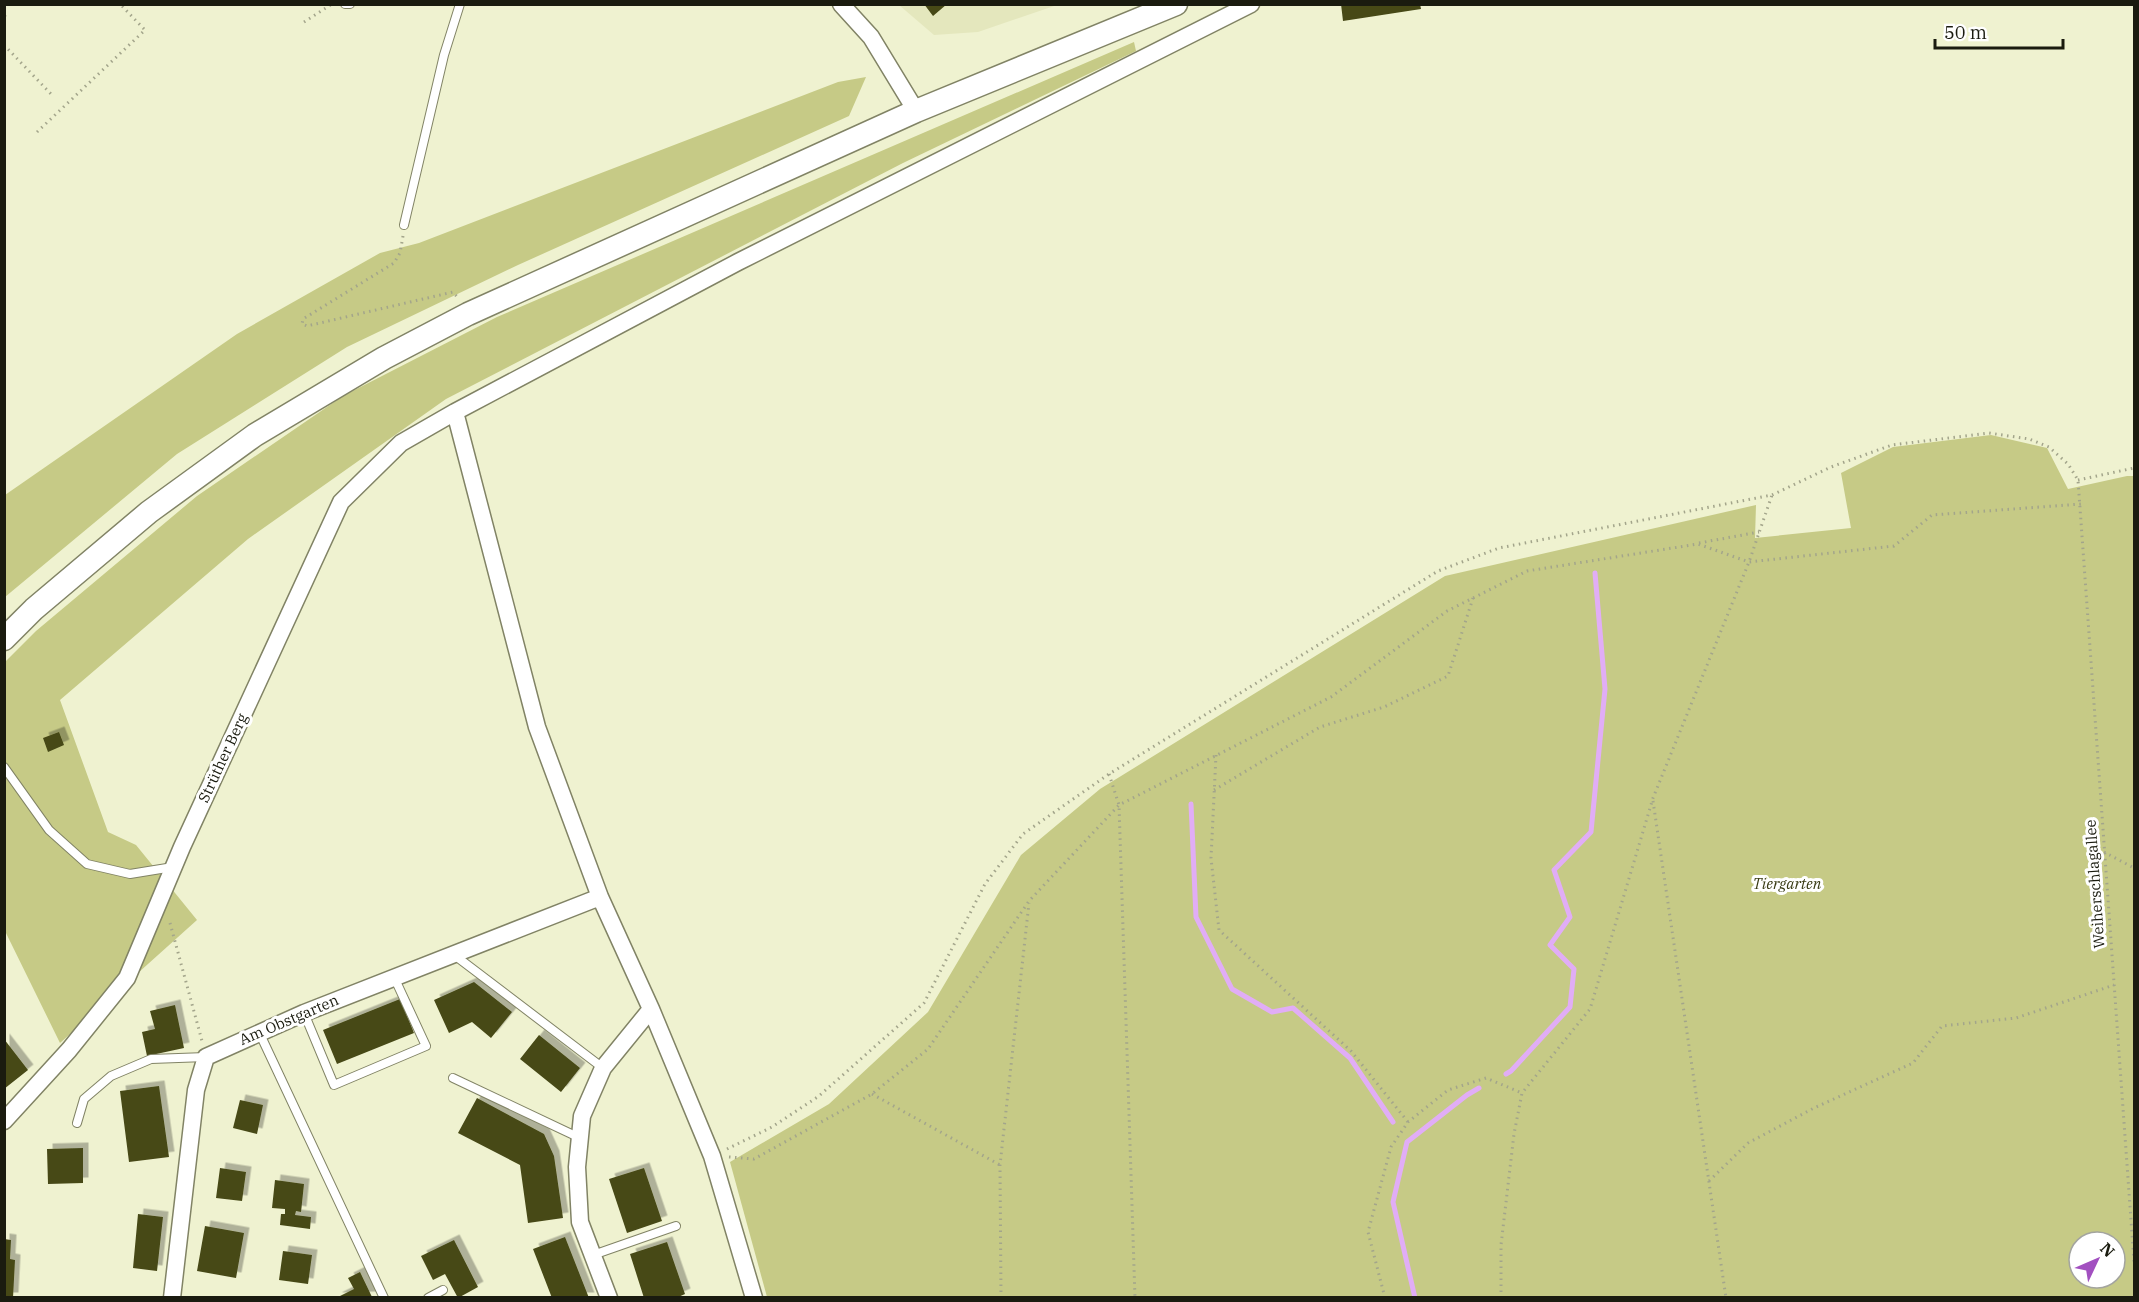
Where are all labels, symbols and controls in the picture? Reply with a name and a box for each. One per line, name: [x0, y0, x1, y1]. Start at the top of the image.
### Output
scale bar: [1935, 12, 2062, 50]
text: 50 m: [1944, 21, 1987, 44]
street label: Strüther Berg: [194, 710, 251, 805]
street label: Weiherschlagallee: [2081, 819, 2108, 949]
park label: Tiergarten: [1753, 874, 1822, 893]
street label: Am Obstgarten: [236, 990, 342, 1049]
north arrow: [2067, 1230, 2127, 1290]
text: N: [2096, 1238, 2119, 1261]

